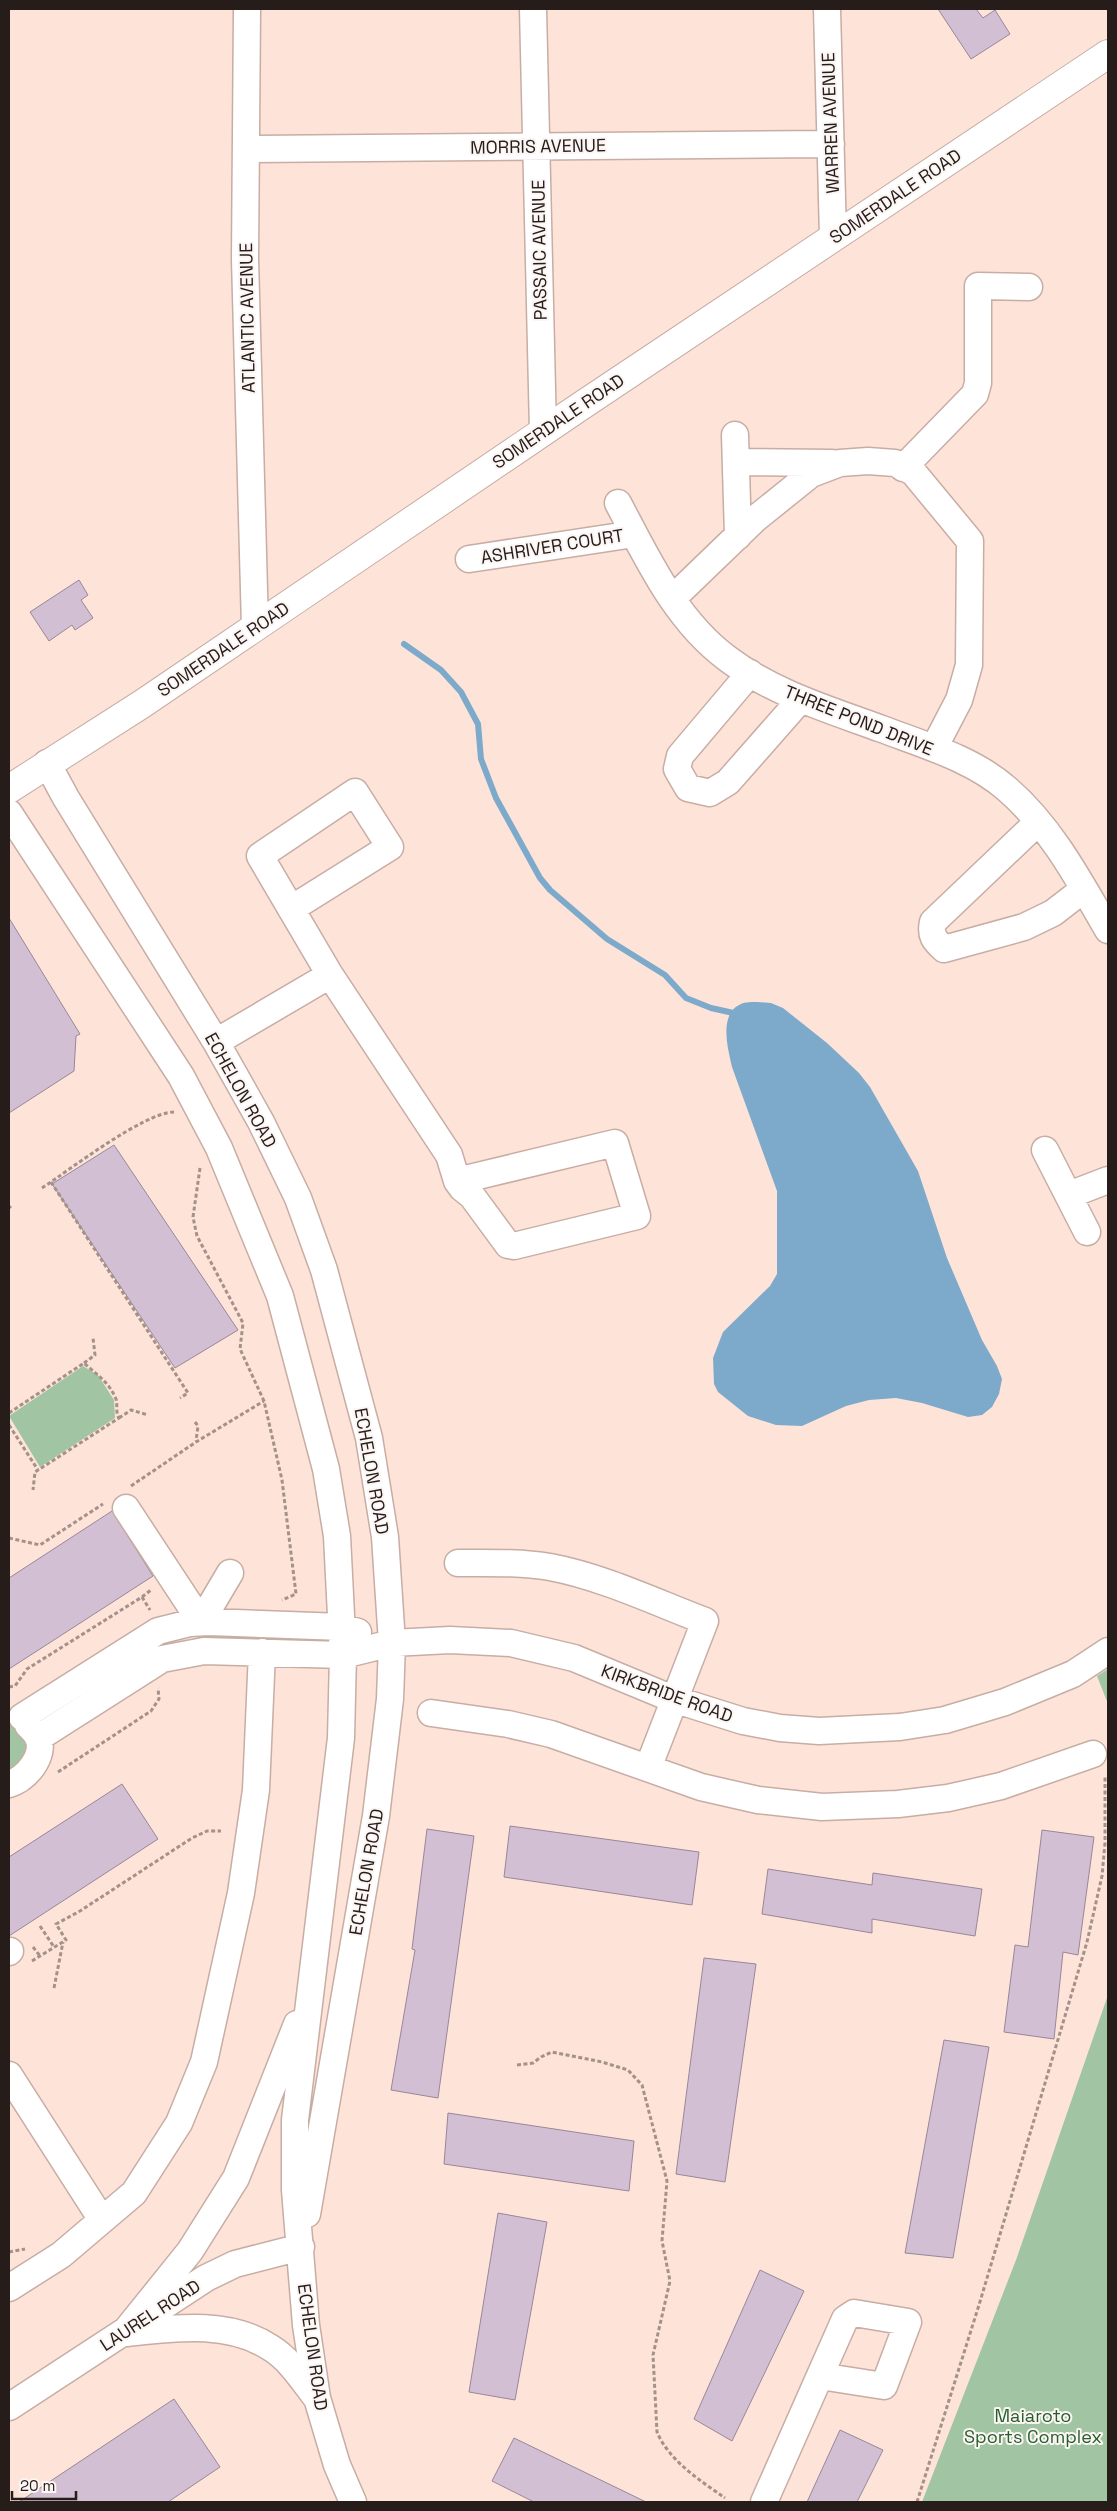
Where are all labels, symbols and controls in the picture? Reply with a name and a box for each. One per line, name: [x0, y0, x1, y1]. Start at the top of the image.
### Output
street label: WARREN AVENUE: [816, 52, 844, 194]
street label: MORRIS AVENUE: [470, 133, 606, 159]
street label: SOMERDALE ROAD: [825, 143, 965, 249]
street label: PASSAIC AVENUE: [526, 180, 552, 320]
street label: ATLANTIC AVENUE: [234, 243, 260, 393]
street label: SOMERDALE ROAD: [488, 368, 628, 474]
street label: ASHRIVER COURT: [479, 523, 626, 569]
street label: SOMERDALE ROAD: [153, 596, 293, 702]
street label: THREE POND DRIVE: [781, 680, 937, 760]
street label: ECHELON ROAD: [200, 1028, 282, 1152]
street label: ECHELON ROAD: [350, 1406, 394, 1536]
street label: KIRKBRIDE ROAD: [598, 1658, 736, 1728]
street label: ECHELON ROAD: [344, 1807, 388, 1937]
street label: LAUREL ROAD: [96, 2274, 204, 2356]
street label: ECHELON ROAD: [293, 2282, 333, 2412]
park label: Maiaroto Sports Complex: [964, 2404, 1102, 2448]
scale bar: [12, 2468, 76, 2500]
text: 20 m: [20, 2476, 55, 2495]

